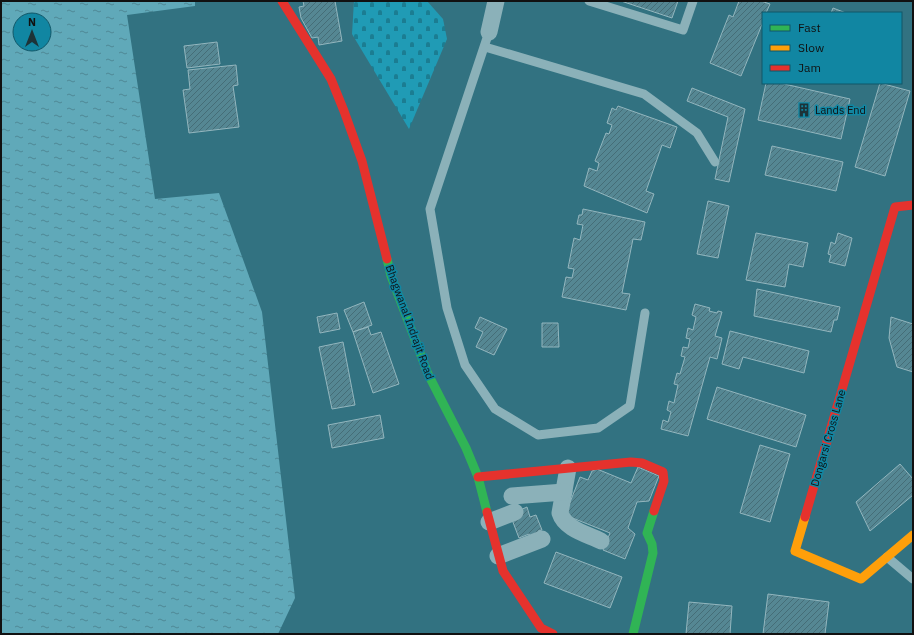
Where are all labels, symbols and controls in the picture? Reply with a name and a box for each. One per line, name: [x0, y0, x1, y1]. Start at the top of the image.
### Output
north arrow: [12, 12, 52, 52]
legend: [762, 12, 902, 84]
text: N: [28, 15, 36, 29]
text: Fast: [798, 20, 821, 35]
text: Slow: [798, 40, 824, 55]
text: Jam: [798, 60, 821, 75]
building icon: Lands End: [796, 102, 812, 118]
place label: Lands End: [815, 103, 866, 117]
street label: Bhagwanal Indrajit Road: [383, 263, 437, 381]
street label: Dongarsi Cross Lane: [807, 388, 849, 488]

